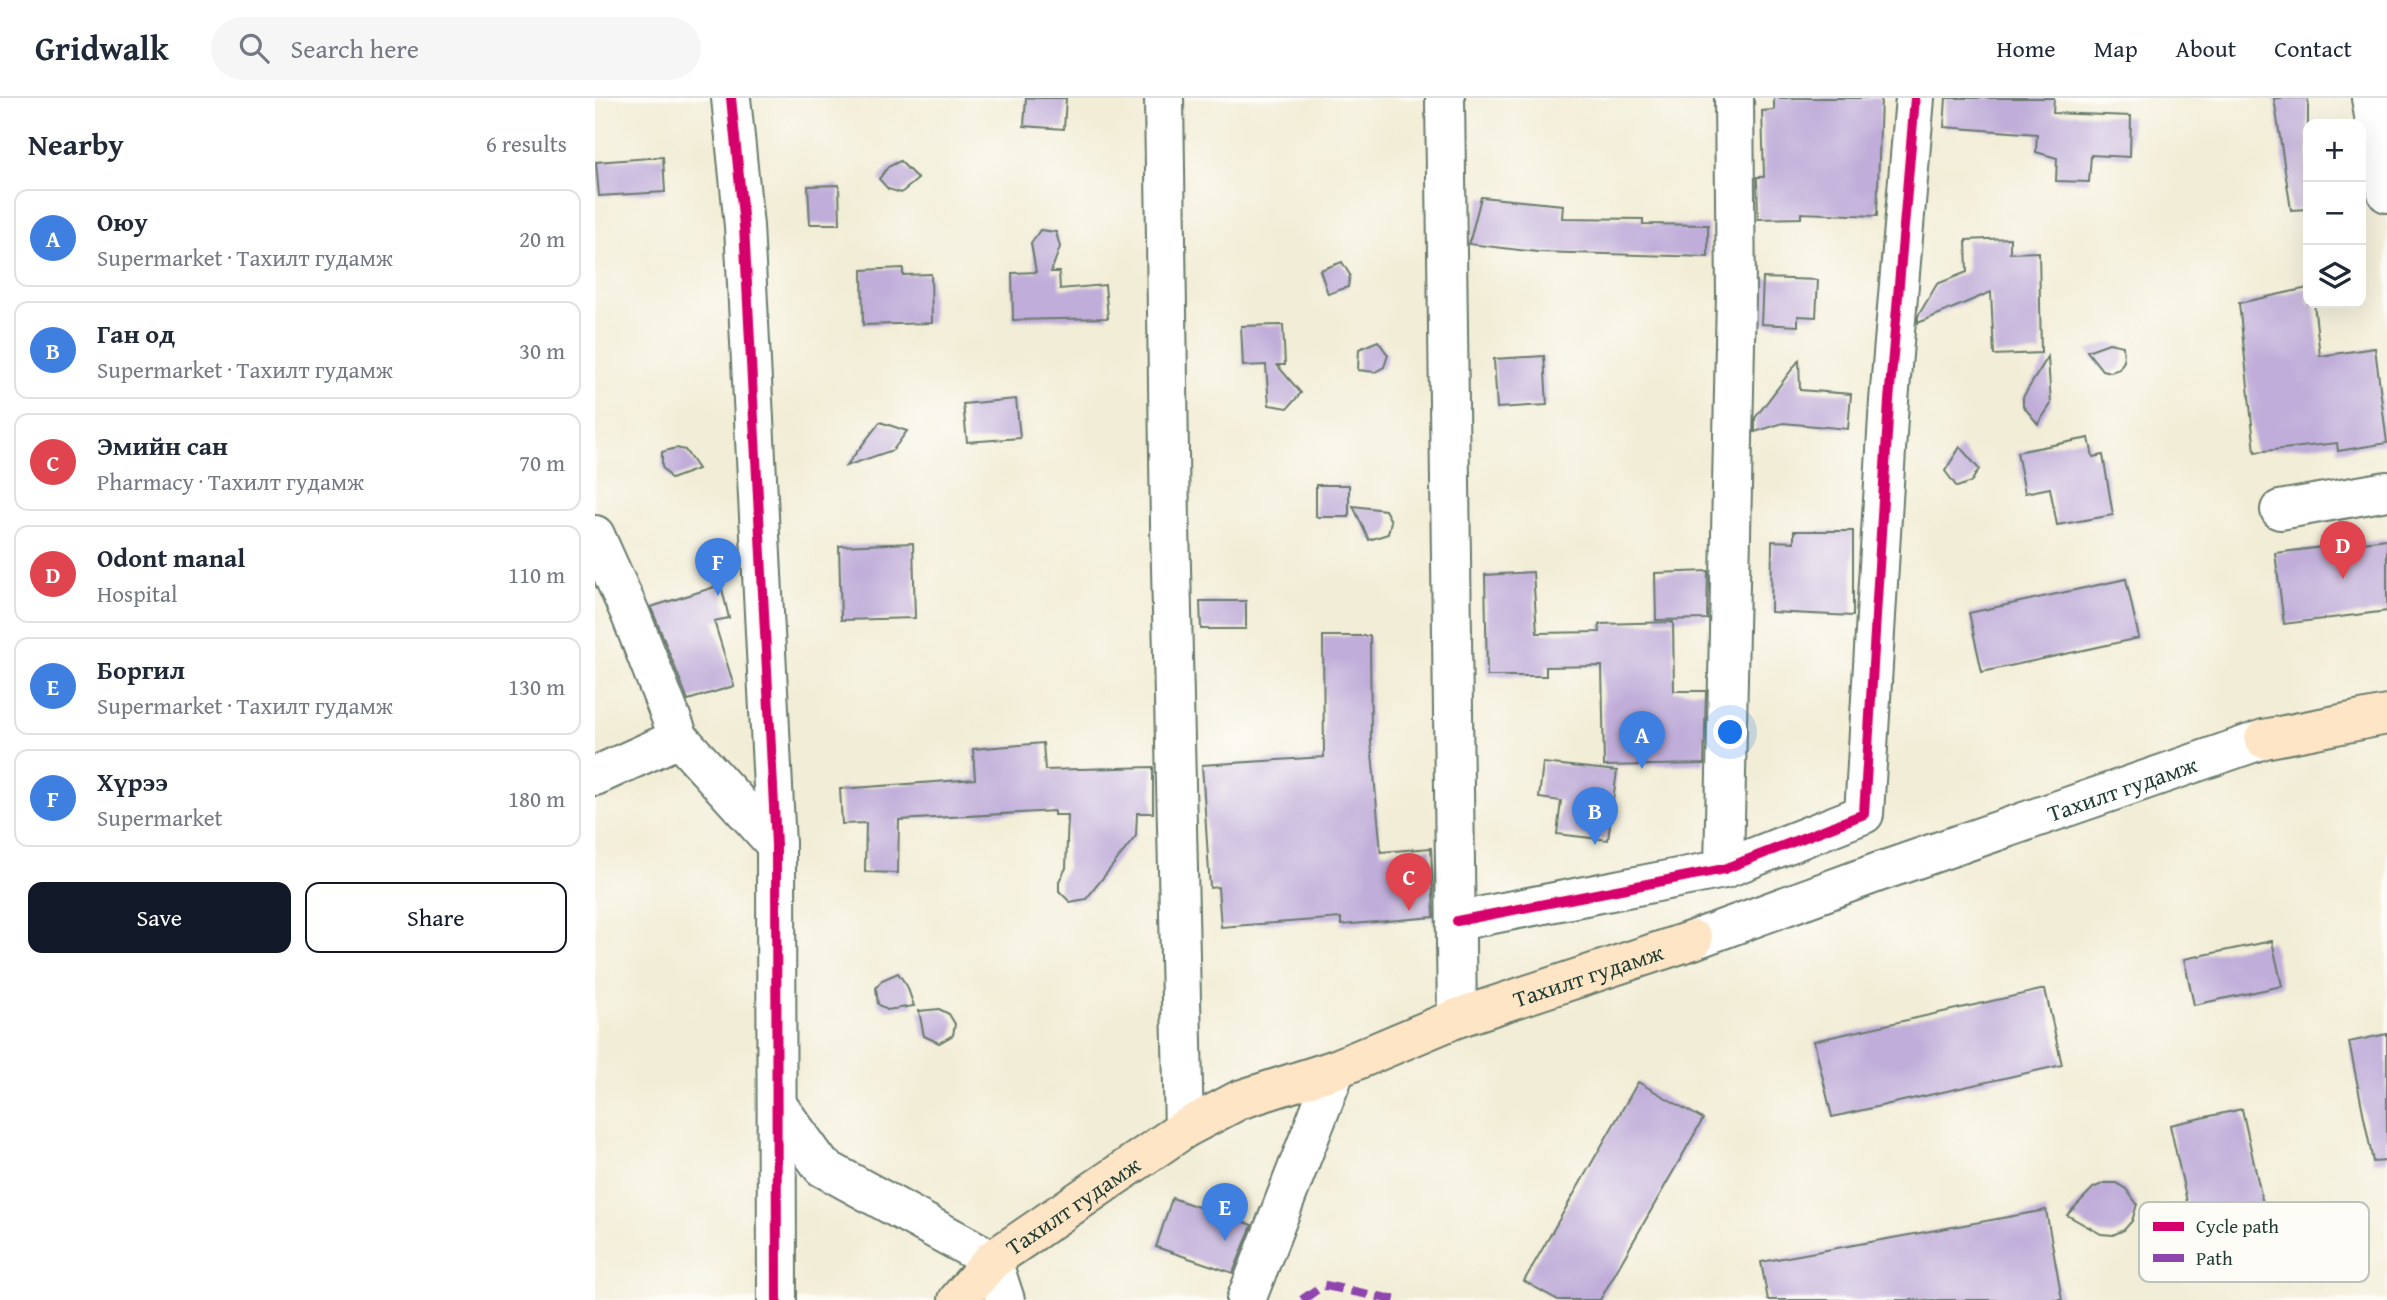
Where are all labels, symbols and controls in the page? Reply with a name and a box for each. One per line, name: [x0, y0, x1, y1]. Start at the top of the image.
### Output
search box: [211, 17, 701, 80]
text: Gridwalk: [35, 24, 169, 72]
icon: search: [235, 29, 273, 67]
text: Search here: [291, 29, 419, 68]
text: Home: [1997, 31, 2056, 66]
text: Map: [2094, 31, 2138, 66]
text: About: [2176, 31, 2236, 66]
text: Contact: [2274, 31, 2352, 66]
map controls: [2303, 119, 2366, 308]
button: +: [2303, 119, 2366, 182]
text: Nearby: [28, 122, 124, 166]
text: 6 results: [486, 127, 567, 160]
button: −: [2303, 182, 2366, 245]
text: Оюу: [97, 202, 148, 241]
text: A: [46, 222, 60, 255]
text: 20 m: [519, 222, 565, 255]
text: Supermarket · Тахилт гудамж: [97, 241, 393, 274]
button: layers: [2303, 245, 2366, 308]
text: Ган од: [97, 314, 175, 353]
text: B: [46, 334, 60, 367]
text: 30 m: [519, 334, 565, 367]
text: Supermarket · Тахилт гудамж: [97, 353, 393, 386]
text: Эмийн сан: [97, 426, 228, 465]
text: C: [46, 446, 60, 479]
text: 70 m: [519, 446, 565, 479]
text: Pharmacy · Тахилт гудамж: [97, 465, 364, 498]
pin: D: [2320, 521, 2366, 579]
text: Odont manal: [97, 538, 245, 577]
pin: F: [695, 538, 741, 596]
text: D: [46, 558, 60, 591]
text: 110 m: [508, 558, 565, 591]
text: Hospital: [97, 577, 177, 610]
text: Боргил: [97, 650, 185, 689]
text: E: [47, 670, 59, 703]
text: 130 m: [508, 670, 565, 703]
text: Supermarket · Тахилт гудамж: [97, 689, 393, 722]
pin: A: [1619, 711, 1665, 769]
your location: [1713, 715, 1747, 749]
street label: Тахилт гудамж: [2043, 747, 2201, 829]
text: Хүрээ: [97, 762, 168, 801]
text: F: [47, 782, 59, 815]
text: 180 m: [508, 782, 565, 815]
pin: B: [1572, 787, 1618, 845]
text: Supermarket: [97, 801, 223, 834]
pin: C: [1386, 853, 1432, 911]
button: Save: [28, 882, 291, 953]
button: Share: [305, 882, 567, 953]
street label: Тахилт гудамж: [1508, 935, 1667, 1015]
street label: Тахилт гудамж: [999, 1147, 1147, 1263]
pin: E: [1202, 1183, 1248, 1241]
legend: [2139, 1202, 2369, 1282]
text: Cycle path: [2196, 1212, 2279, 1240]
text: Path: [2196, 1244, 2233, 1272]

